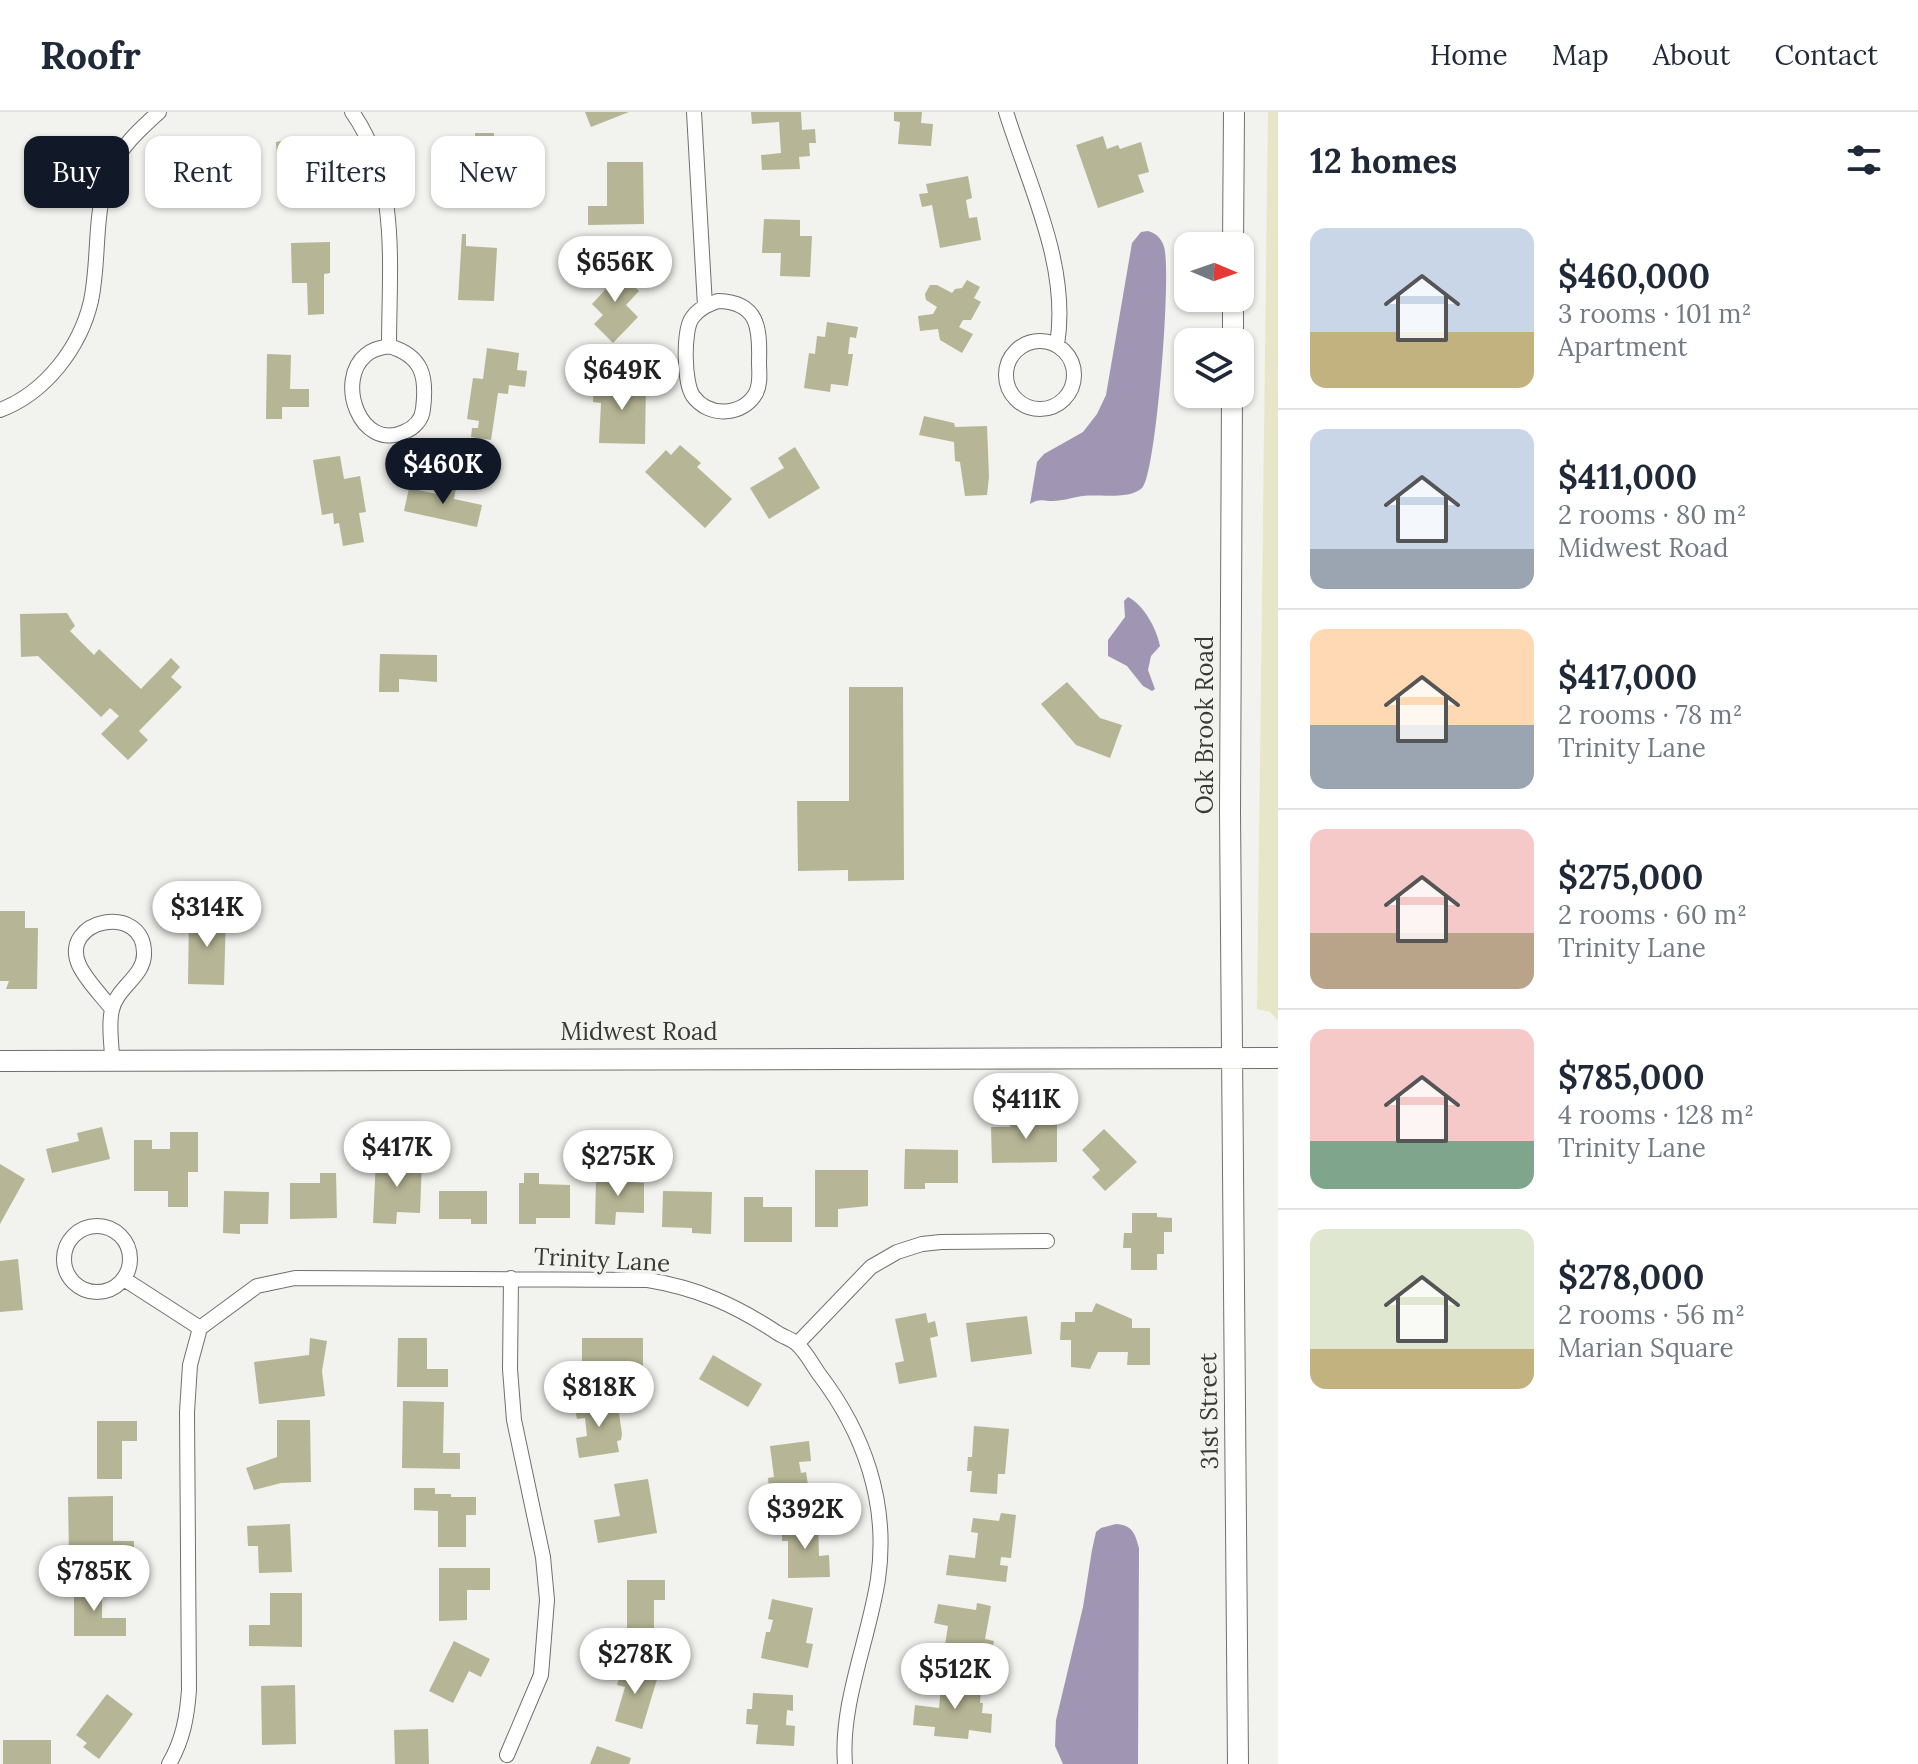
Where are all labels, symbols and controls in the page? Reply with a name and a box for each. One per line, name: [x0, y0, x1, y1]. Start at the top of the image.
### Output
text: Roofr: [40, 31, 141, 79]
text: Home: [1430, 37, 1508, 73]
text: Map: [1552, 37, 1609, 73]
text: About: [1653, 37, 1730, 73]
text: Contact: [1774, 37, 1878, 73]
chip: Buy: [24, 136, 129, 208]
chip: Rent: [145, 136, 261, 208]
chip: Filters: [277, 136, 415, 208]
chip: New: [431, 136, 545, 208]
icon: filters: [1842, 138, 1886, 182]
text: 12 homes: [1310, 139, 1457, 182]
north arrow: [1174, 232, 1254, 312]
map controls: [1174, 232, 1254, 408]
pin: $656K: [559, 236, 671, 304]
text: $656K: [576, 245, 654, 278]
text: $460,000: [1558, 254, 1710, 297]
icon: home: [1374, 260, 1470, 356]
text: 3 rooms · 101 m²: [1558, 297, 1751, 330]
button: layers: [1174, 328, 1254, 408]
text: Apartment: [1558, 330, 1688, 363]
pin: $649K: [566, 344, 678, 412]
text: $649K: [583, 353, 661, 386]
pin: $460K: [387, 438, 499, 506]
text: $460K: [403, 447, 483, 480]
text: $411,000: [1558, 455, 1697, 498]
icon: home: [1374, 461, 1470, 557]
text: 2 rooms · 80 m²: [1558, 498, 1747, 531]
text: Midwest Road: [1558, 531, 1728, 564]
street label: Oak Brook Road: [1189, 636, 1220, 814]
text: $417,000: [1558, 655, 1697, 698]
icon: home: [1374, 661, 1470, 757]
text: 2 rooms · 78 m²: [1558, 698, 1742, 731]
text: Trinity Lane: [1558, 731, 1706, 764]
text: $275,000: [1558, 855, 1703, 898]
icon: home: [1374, 861, 1470, 957]
pin: $314K: [151, 881, 263, 949]
text: $314K: [170, 890, 244, 923]
text: 2 rooms · 60 m²: [1558, 898, 1747, 931]
text: Trinity Lane: [1558, 931, 1706, 964]
street label: Midwest Road: [560, 1016, 718, 1047]
text: $785,000: [1558, 1055, 1705, 1098]
icon: home: [1374, 1061, 1470, 1157]
pin: $411K: [970, 1073, 1082, 1141]
text: $411K: [991, 1082, 1061, 1115]
text: 4 rooms · 128 m²: [1558, 1098, 1754, 1131]
pin: $417K: [341, 1121, 453, 1189]
text: $417K: [362, 1130, 432, 1163]
pin: $275K: [562, 1130, 674, 1198]
text: Trinity Lane: [1558, 1131, 1706, 1164]
text: $275K: [581, 1139, 655, 1172]
street label: Trinity Lane: [533, 1240, 671, 1279]
text: $278,000: [1558, 1255, 1704, 1298]
icon: home: [1374, 1261, 1470, 1357]
text: 2 rooms · 56 m²: [1558, 1298, 1745, 1331]
text: Marian Square: [1558, 1331, 1734, 1364]
street label: 31st Street: [1192, 1352, 1225, 1470]
pin: $818K: [543, 1361, 655, 1429]
text: $818K: [562, 1370, 636, 1403]
pin: $392K: [749, 1483, 861, 1551]
text: $392K: [766, 1492, 844, 1525]
pin: $785K: [38, 1545, 150, 1613]
text: $785K: [57, 1554, 131, 1587]
pin: $278K: [579, 1628, 691, 1696]
text: $278K: [598, 1637, 672, 1670]
pin: $512K: [899, 1643, 1011, 1711]
text: $512K: [919, 1652, 991, 1685]

